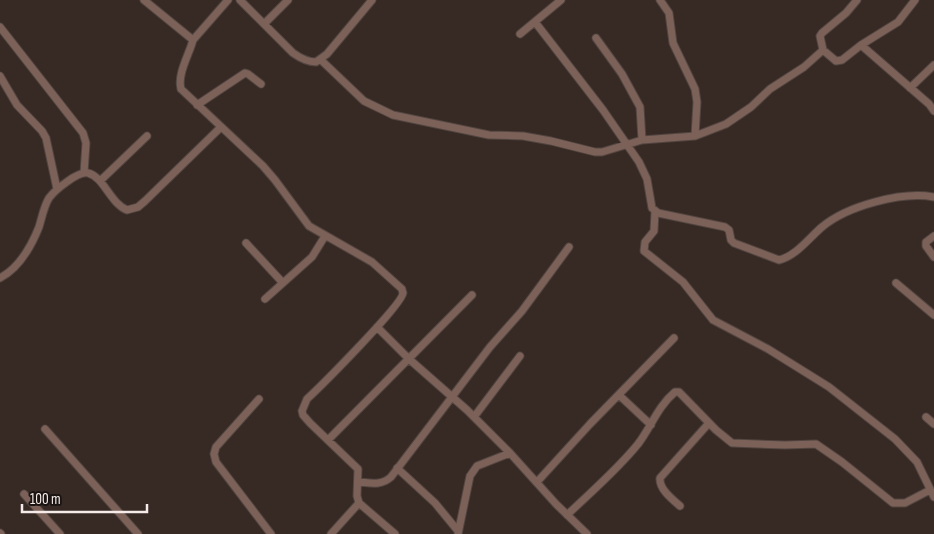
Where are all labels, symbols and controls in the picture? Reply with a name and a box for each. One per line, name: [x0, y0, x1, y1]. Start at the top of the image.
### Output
scale bar: [22, 482, 148, 514]
text: 100 m: [30, 490, 61, 509]

